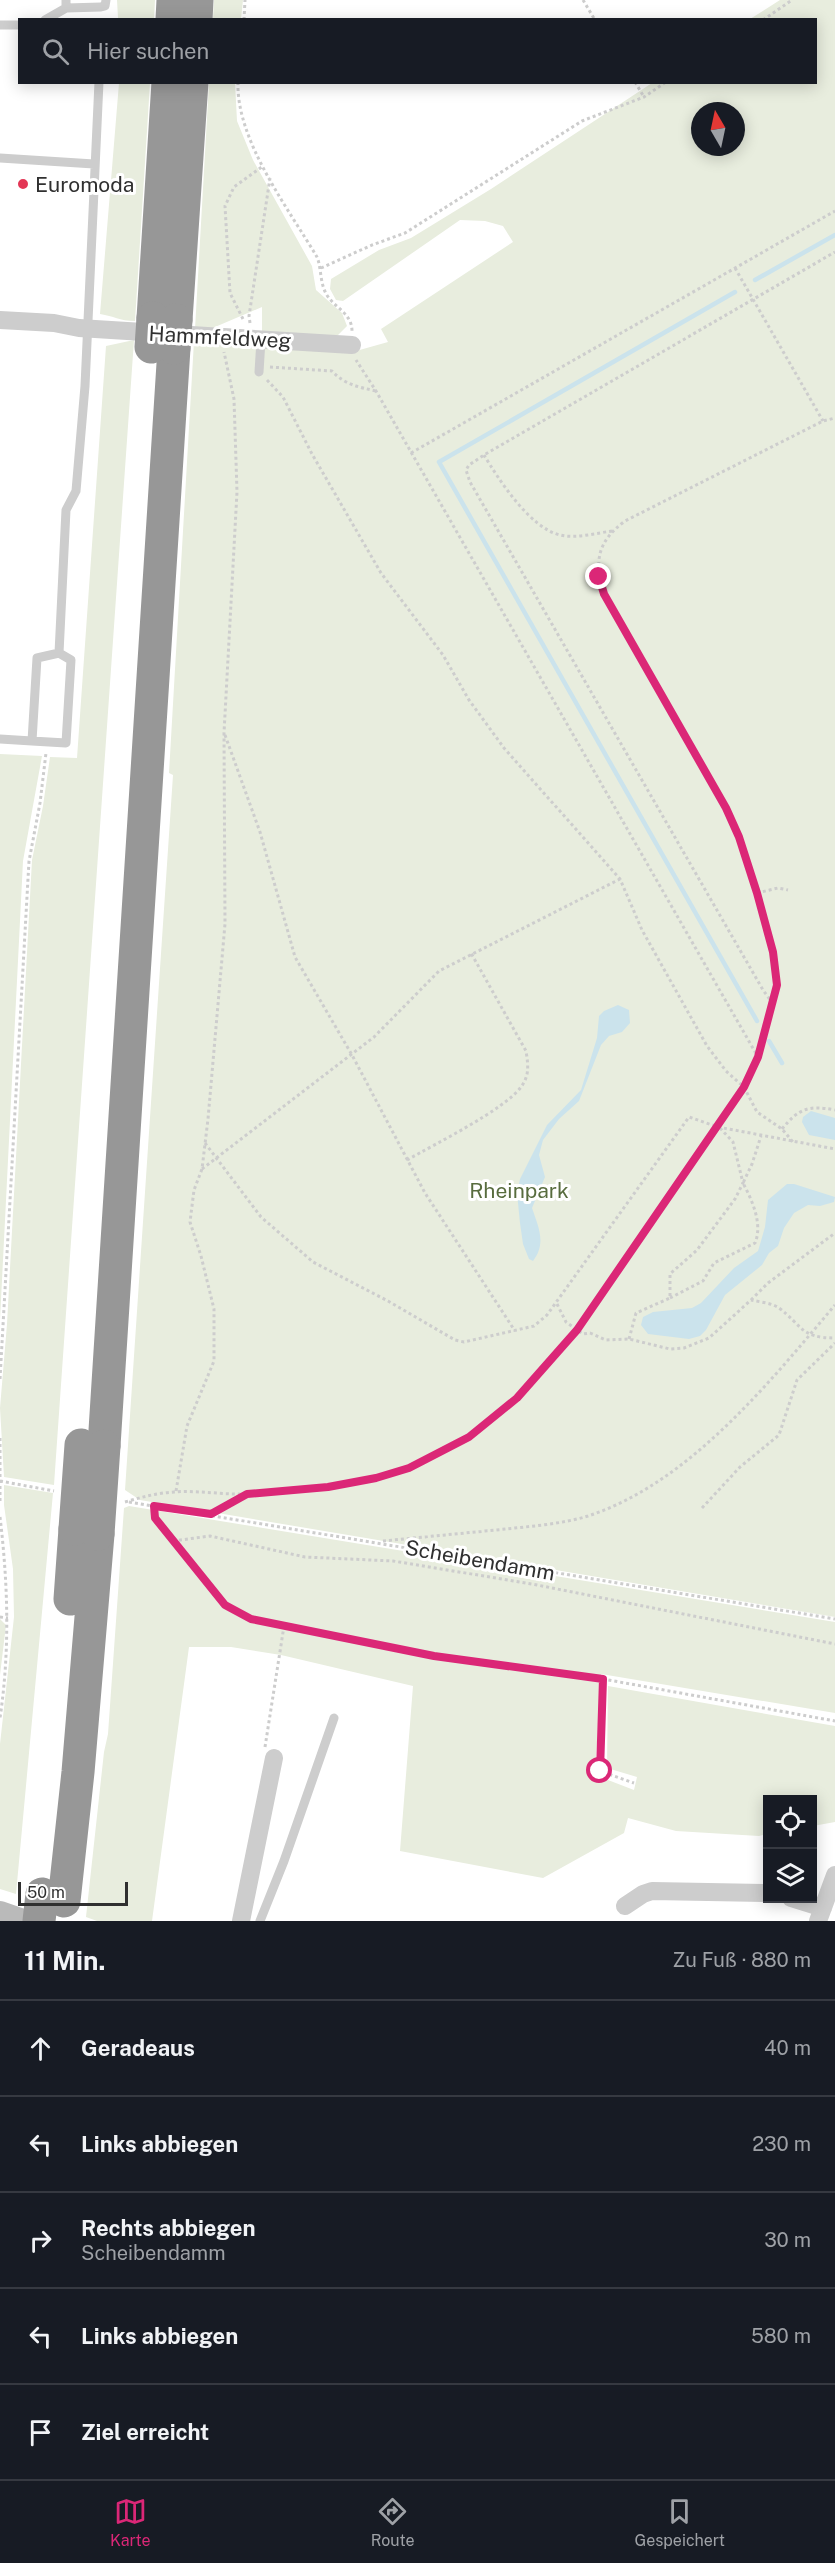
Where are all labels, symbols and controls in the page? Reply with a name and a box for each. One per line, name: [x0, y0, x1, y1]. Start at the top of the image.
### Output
search box: [18, 18, 817, 84]
icon: search: [39, 35, 72, 68]
text: Hier suchen: [87, 38, 209, 64]
north arrow: [691, 102, 745, 156]
place label: Euromoda: [35, 172, 134, 197]
marker: Euromoda: [16, 177, 30, 191]
street label: Hammfeldweg: [148, 321, 292, 353]
route end: [585, 563, 611, 589]
park label: Rheinpark: [469, 1178, 569, 1203]
street label: Scheibendamm: [403, 1535, 557, 1585]
route start: [586, 1757, 612, 1783]
map controls: [763, 1795, 817, 1903]
button: locate: [763, 1795, 817, 1849]
button: layers: [763, 1849, 817, 1903]
scale bar: [18, 1879, 128, 1906]
text: 50 m: [27, 1883, 65, 1902]
text: 11 Min.: [24, 1945, 105, 1976]
text: Zu Fuß · 880 m: [673, 1948, 811, 1972]
icon: ahead: [24, 2032, 57, 2065]
text: Geradeaus: [81, 2035, 195, 2061]
text: 40 m: [764, 2036, 811, 2060]
icon: left: [24, 2128, 57, 2161]
text: Links abbiegen: [81, 2131, 238, 2157]
text: 230 m: [752, 2132, 811, 2156]
text: Rechts abbiegen: [81, 2215, 256, 2241]
icon: right: [24, 2224, 57, 2257]
text: 30 m: [764, 2228, 811, 2252]
text: Scheibendamm: [81, 2241, 225, 2265]
icon: left: [24, 2320, 57, 2353]
text: Links abbiegen: [81, 2323, 238, 2349]
text: 580 m: [751, 2324, 811, 2348]
icon: arrive: [24, 2416, 57, 2449]
text: Ziel erreicht: [81, 2419, 209, 2445]
tab: Karte: [110, 2495, 151, 2550]
tab: Route: [371, 2495, 415, 2550]
tab: Gespeichert: [635, 2495, 725, 2550]

